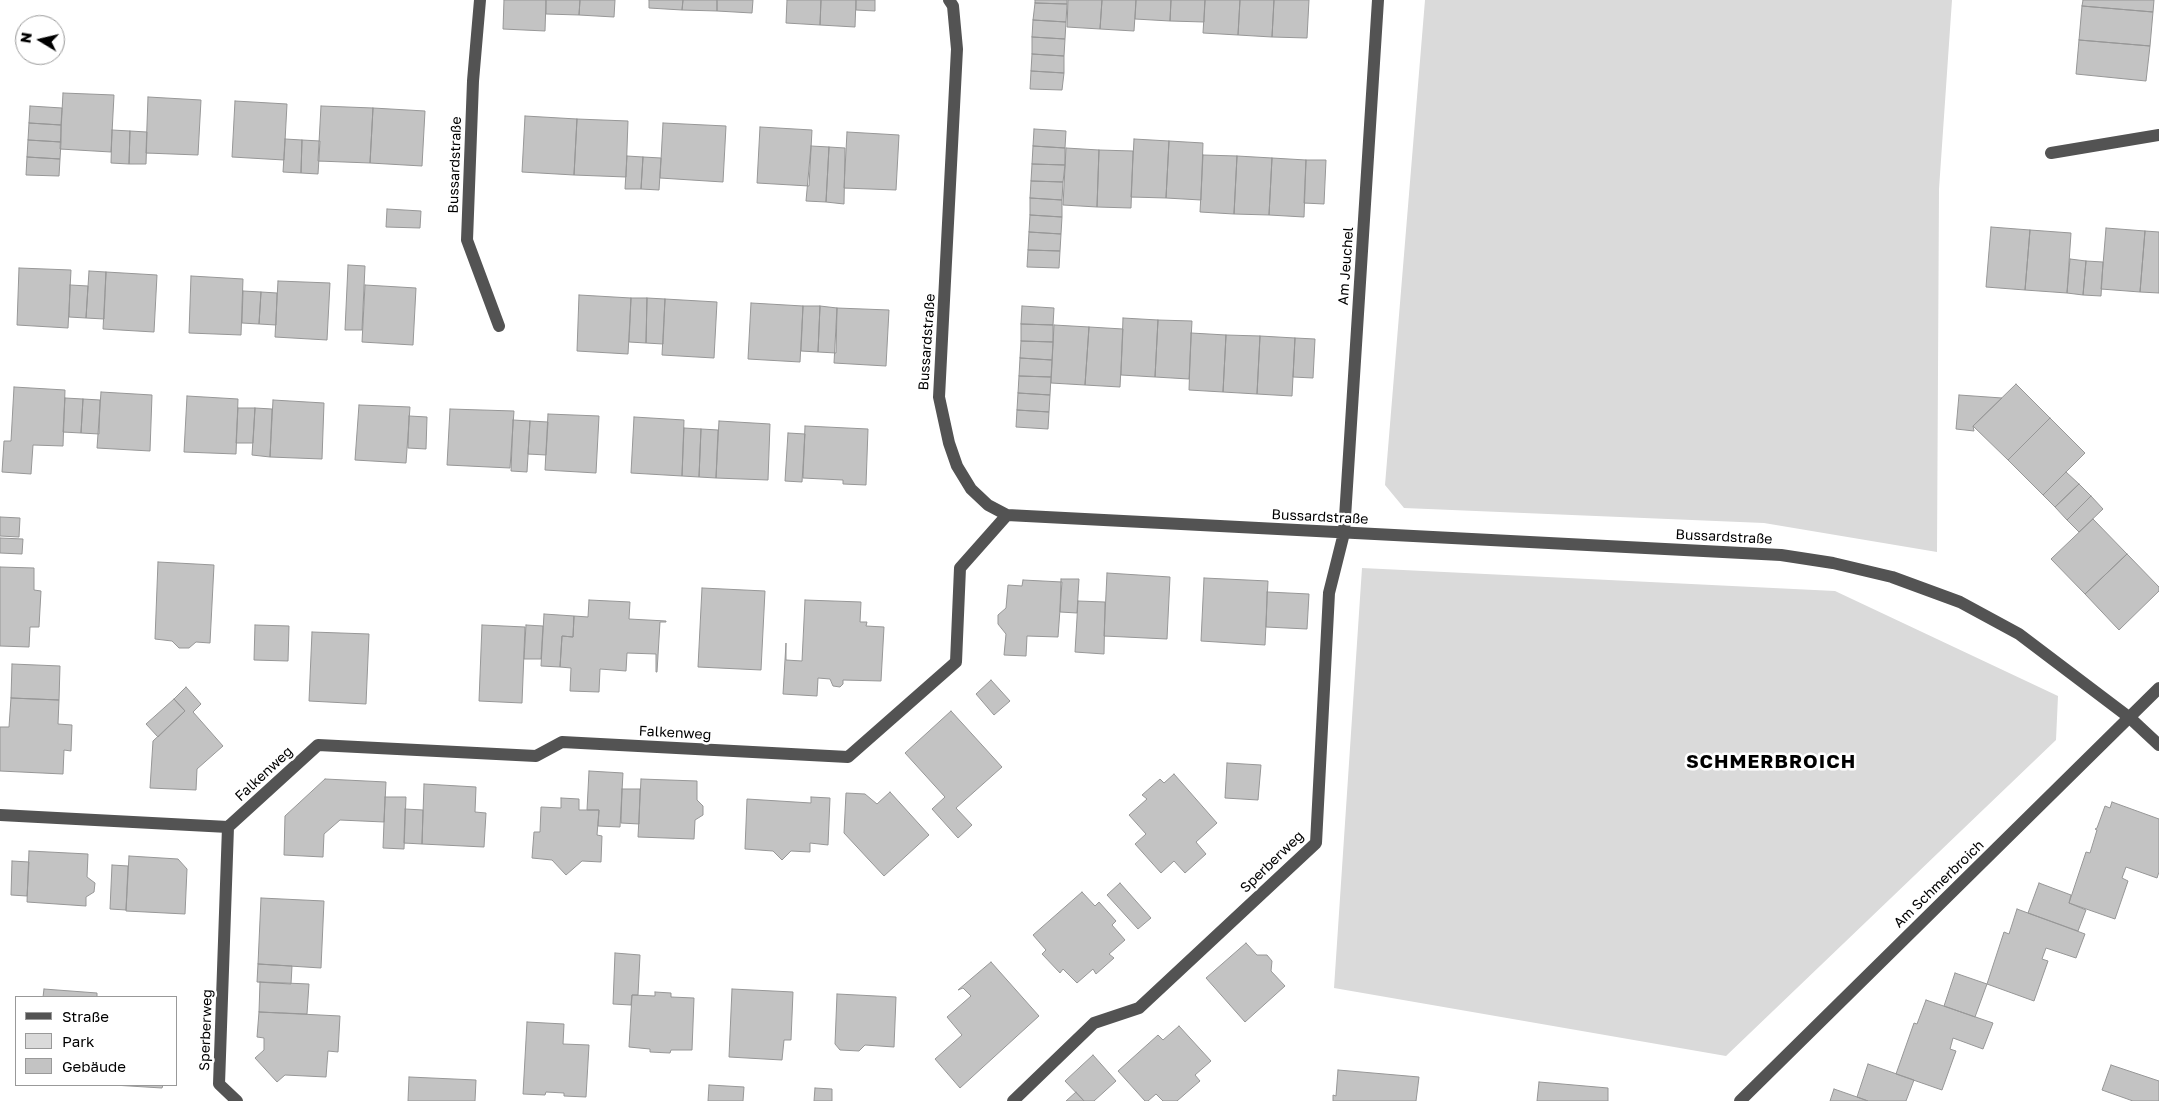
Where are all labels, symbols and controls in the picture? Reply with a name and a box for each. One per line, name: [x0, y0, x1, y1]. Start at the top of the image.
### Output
north arrow: [15, 15, 65, 65]
text: N: [16, 31, 35, 44]
street label: Bussardstraße: [445, 116, 465, 214]
street label: Am Jeuchel: [1335, 226, 1357, 306]
street label: Bussardstraße: [915, 293, 939, 391]
street label: Bussardstraße: [1271, 506, 1369, 528]
street label: Bussardstraße: [1675, 526, 1773, 548]
street label: Falkenweg: [638, 723, 712, 743]
street label: Falkenweg: [232, 743, 296, 805]
district label: SCHMERBROICH: [1684, 751, 1858, 773]
street label: Sperberweg: [1237, 828, 1307, 896]
street label: Am Schmerbroich: [1890, 837, 1988, 931]
street label: Sperberweg: [196, 989, 216, 1071]
legend: [15, 996, 178, 1086]
text: Straße: [62, 1007, 109, 1025]
text: Park: [62, 1032, 94, 1050]
text: Gebäude: [62, 1057, 126, 1075]

